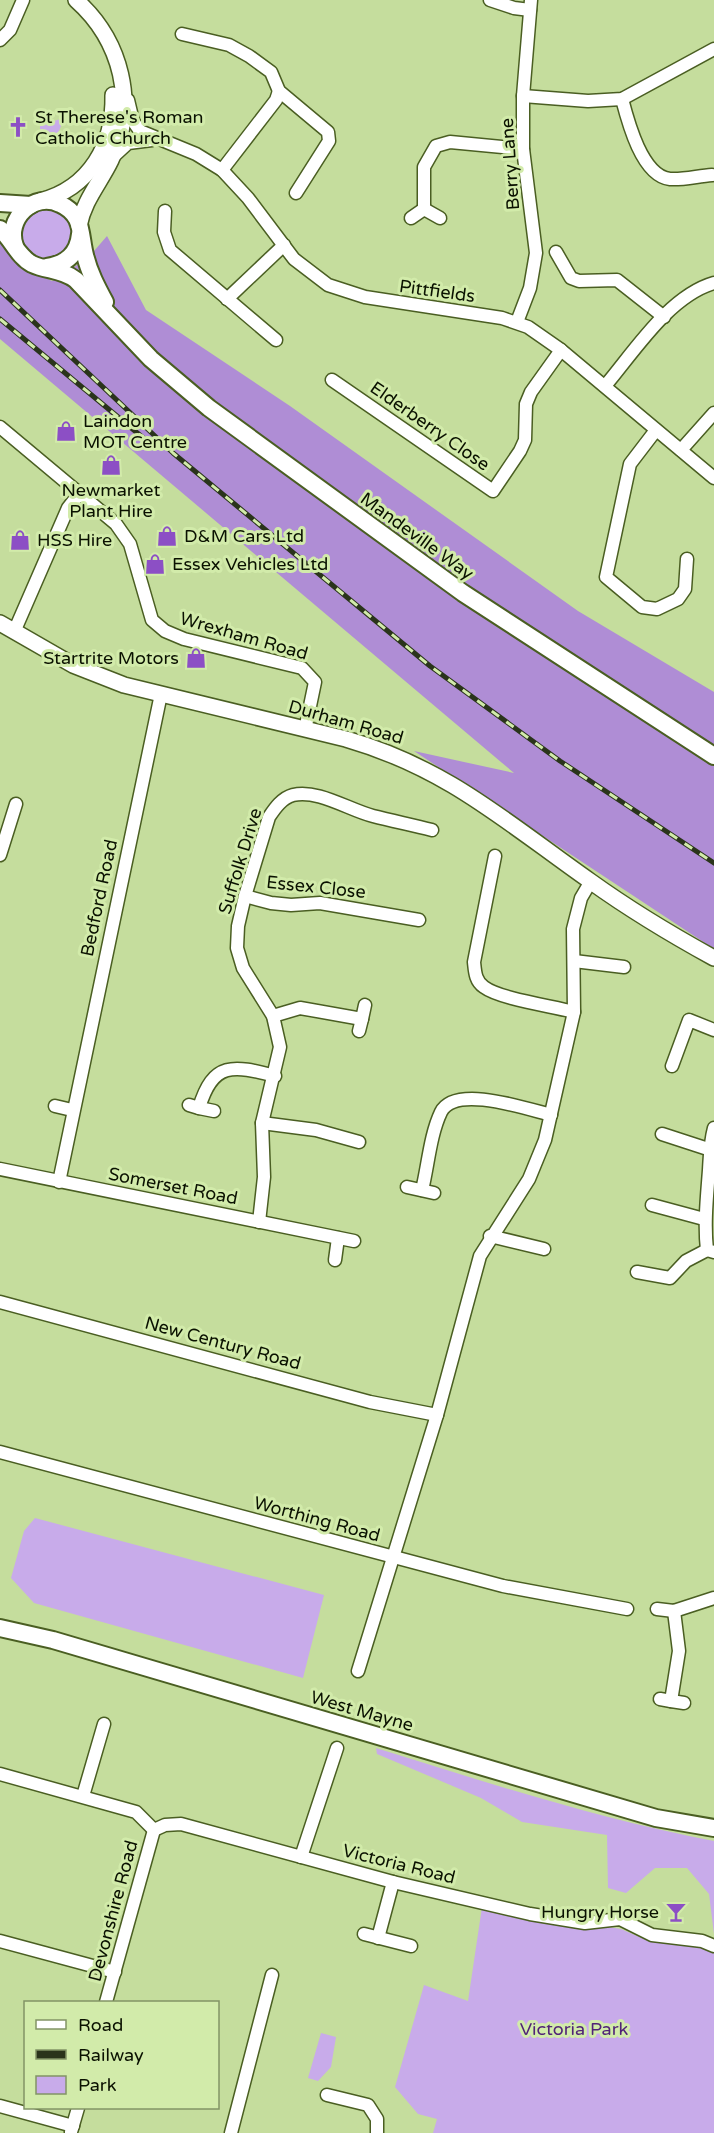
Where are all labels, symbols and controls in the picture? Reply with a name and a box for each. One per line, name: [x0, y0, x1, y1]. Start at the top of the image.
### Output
place label: St Therese's Roman Catholic Church: [35, 106, 204, 149]
church icon: St Therese's Roman Catholic Church: [6, 115, 30, 139]
street label: Berry Lane: [496, 117, 524, 211]
street label: Pittfields: [398, 275, 476, 307]
street label: Elderberry Close: [366, 377, 494, 475]
place label: Laindon MOT Centre: [83, 410, 187, 453]
shop icon: Laindon MOT Centre: [54, 419, 78, 443]
shop icon: Newmarket Plant Hire: [99, 453, 123, 477]
place label: Newmarket Plant Hire: [62, 479, 161, 522]
street label: Mandeville Way: [356, 487, 478, 585]
shop icon: D&M Cars Ltd: [155, 524, 179, 548]
place label: D&M Cars Ltd: [184, 525, 304, 547]
shop icon: HSS Hire: [8, 528, 32, 552]
place label: HSS Hire: [37, 529, 112, 551]
shop icon: Essex Vehicles Ltd: [143, 552, 167, 576]
place label: Essex Vehicles Ltd: [172, 553, 328, 575]
street label: Wrexham Road: [177, 607, 311, 665]
shop icon: Startrite Motors: [184, 646, 208, 670]
place label: Startrite Motors: [43, 647, 179, 669]
street label: Durham Road: [286, 695, 406, 749]
street label: Suffolk Drive: [213, 805, 267, 917]
street label: Bedford Road: [76, 837, 122, 959]
street label: Essex Close: [265, 871, 367, 903]
street label: Somerset Road: [106, 1163, 240, 1209]
street label: New Century Road: [143, 1312, 303, 1374]
street label: Worthing Road: [251, 1492, 383, 1546]
street label: West Mayne: [308, 1686, 416, 1736]
street label: Devonshire Road: [84, 1838, 142, 1984]
street label: Victoria Road: [340, 1839, 458, 1889]
bar icon: Hungry Horse: [664, 1900, 688, 1924]
place label: Hungry Horse: [541, 1901, 659, 1923]
legend: [24, 2001, 219, 2109]
text: Road: [78, 2014, 123, 2036]
park label: Victoria Park: [520, 2018, 629, 2040]
text: Railway: [78, 2044, 144, 2066]
text: Park: [78, 2074, 117, 2096]

